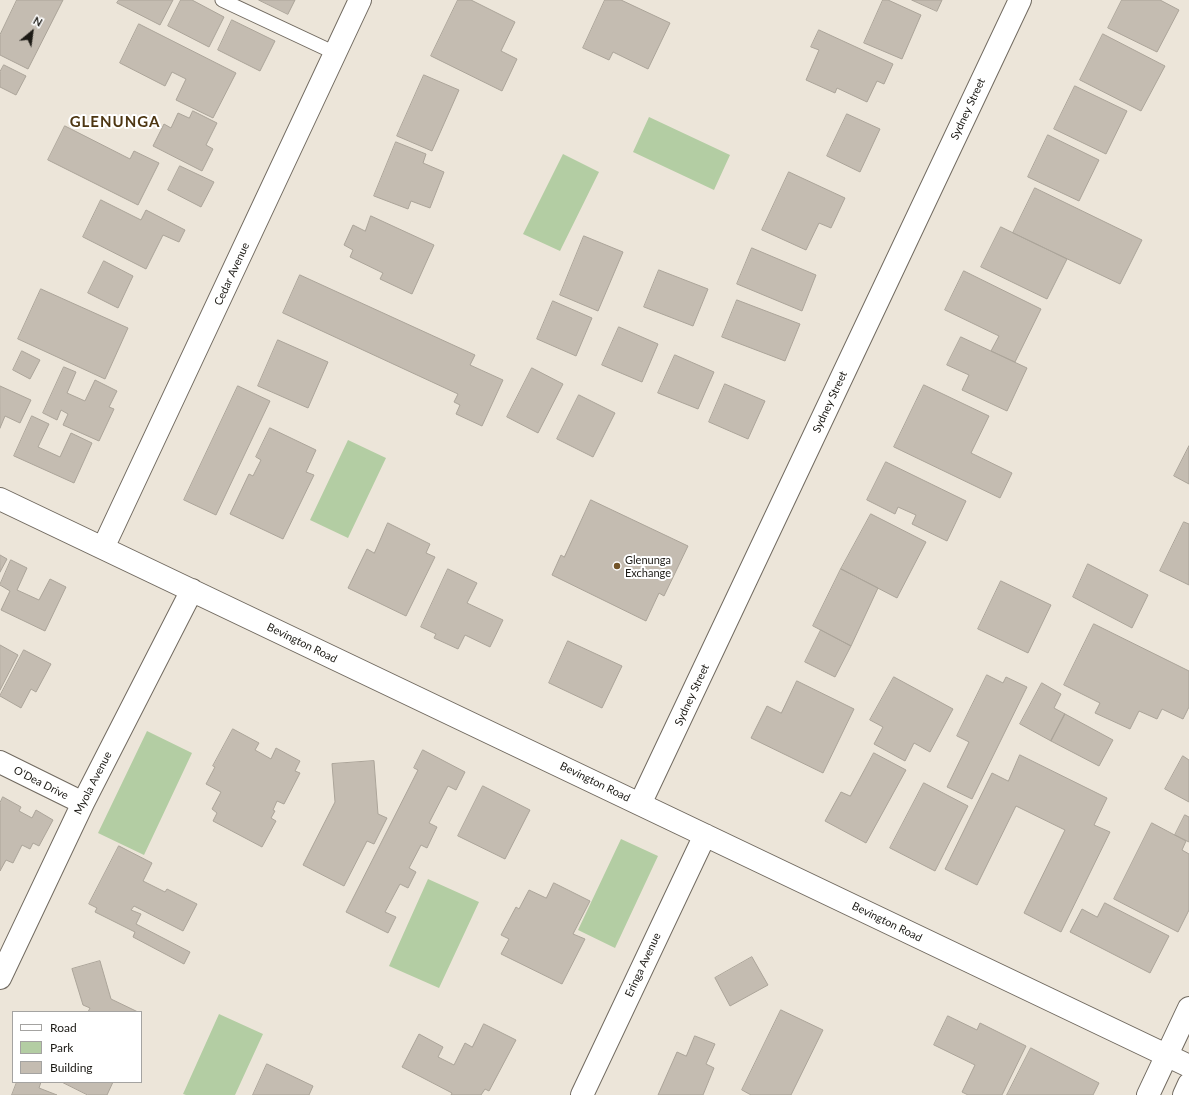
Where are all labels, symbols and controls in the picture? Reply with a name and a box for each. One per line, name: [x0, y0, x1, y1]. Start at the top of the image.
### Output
north arrow: [12, 12, 52, 52]
text: N: [31, 13, 45, 29]
street label: Sydney Street: [948, 76, 988, 142]
district label: GLENUNGA: [70, 113, 160, 131]
street label: Cedar Avenue: [212, 240, 252, 308]
street label: Sydney Street: [810, 369, 850, 435]
place label: Glenunga Exchange: [625, 553, 671, 579]
marker: Glenunga Exchange: [612, 561, 622, 571]
street label: Bevington Road: [265, 620, 339, 666]
street label: Sydney Street: [672, 662, 712, 728]
street label: Myola Avenue: [71, 749, 115, 817]
street label: Bevington Road: [558, 759, 632, 805]
street label: O'Dea Drive: [11, 764, 71, 802]
street label: Bevington Road: [850, 899, 924, 945]
street label: Eringa Avenue: [622, 931, 664, 999]
legend: [12, 1011, 142, 1083]
text: Road: [50, 1020, 77, 1035]
text: Park: [50, 1040, 73, 1055]
text: Building: [50, 1060, 93, 1075]

